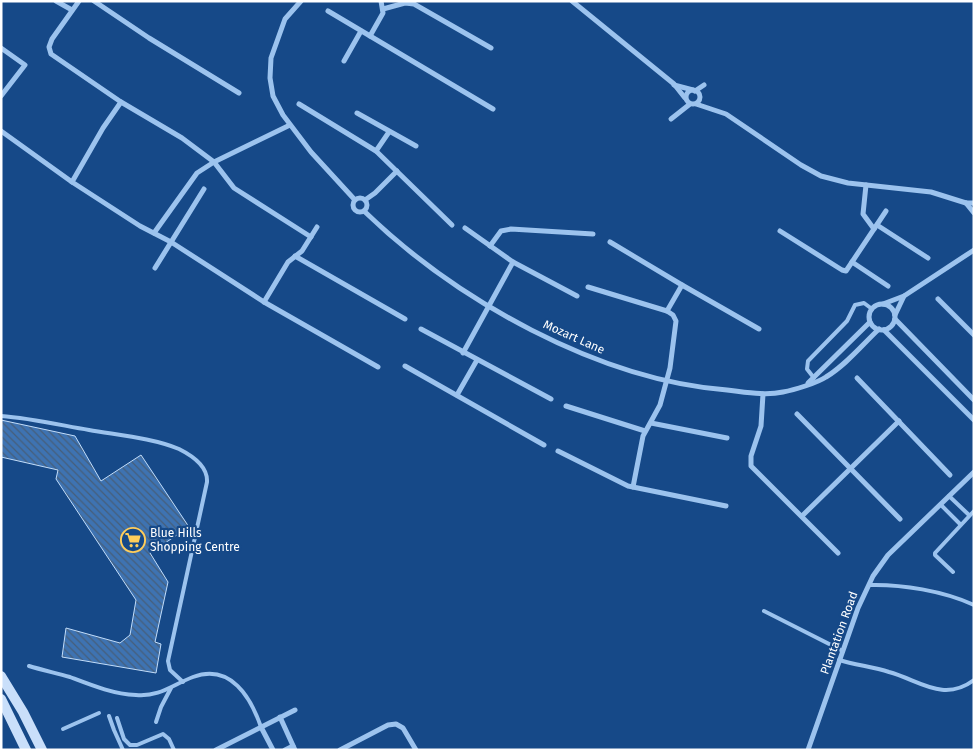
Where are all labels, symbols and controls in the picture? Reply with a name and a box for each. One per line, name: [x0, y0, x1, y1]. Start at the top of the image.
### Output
street label: Mozart Lane: [541, 317, 607, 357]
place label: Blue Hills Shopping Centre: [150, 526, 240, 554]
supermarket icon: Blue Hills Shopping Centre: [120, 527, 146, 553]
street label: Plantation Road: [817, 590, 861, 676]

